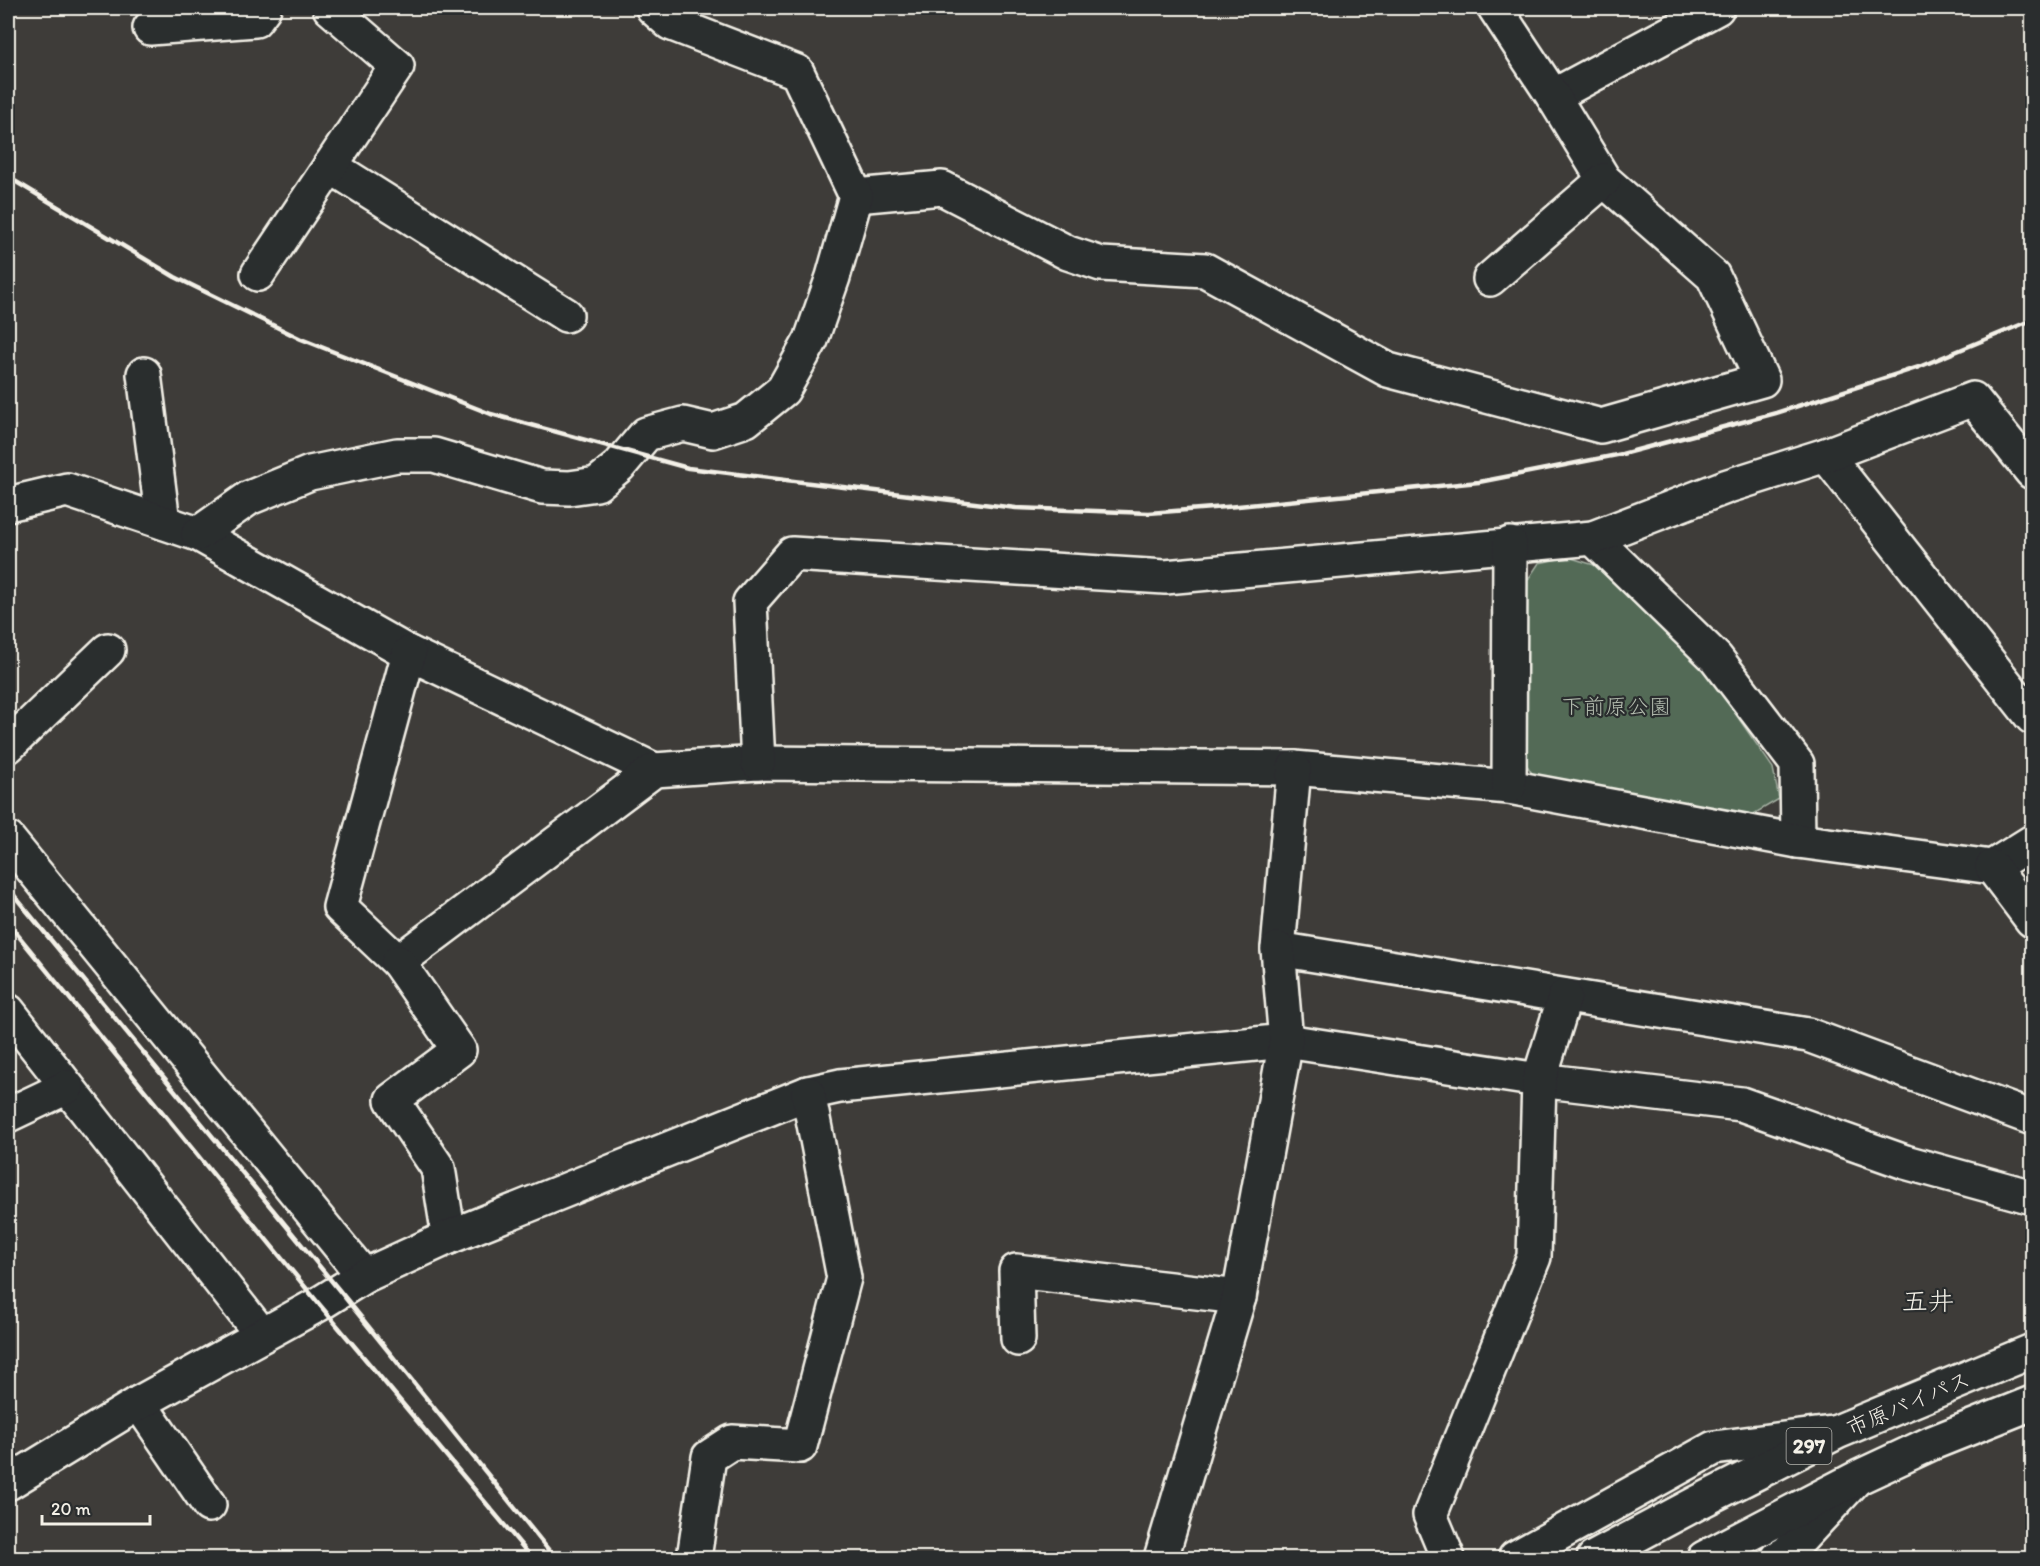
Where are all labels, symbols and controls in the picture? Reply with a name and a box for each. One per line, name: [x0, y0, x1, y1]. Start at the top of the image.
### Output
park label: 下前原公園: [1561, 693, 1671, 720]
district label: 五井: [1902, 1285, 1954, 1317]
street label: 市原バイパス: [1842, 1365, 1974, 1442]
road number: 297: [1786, 1428, 1832, 1464]
scale bar: [42, 1488, 150, 1526]
text: 20 m: [51, 1498, 91, 1520]

